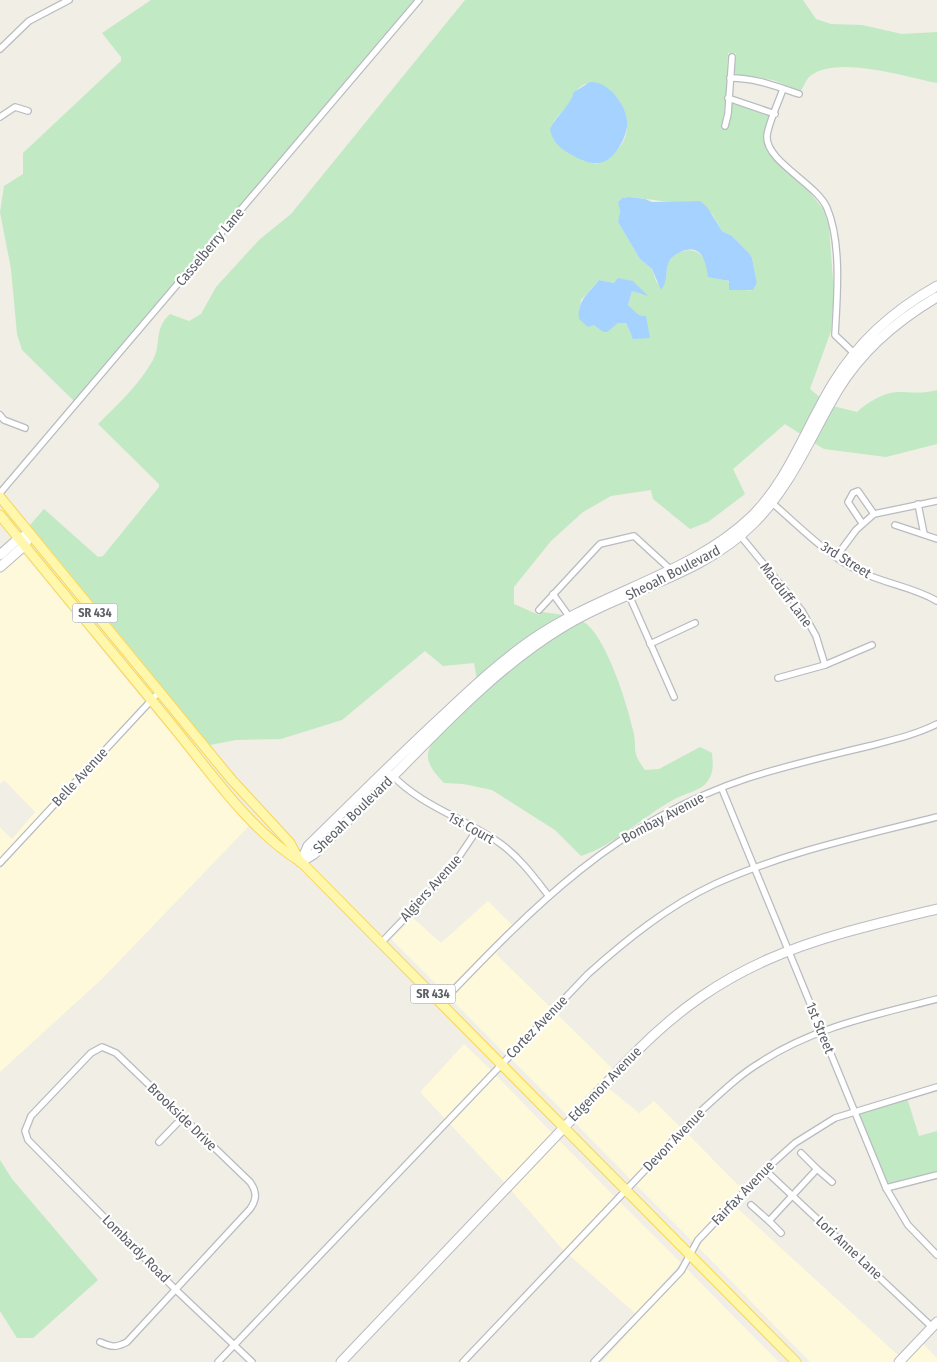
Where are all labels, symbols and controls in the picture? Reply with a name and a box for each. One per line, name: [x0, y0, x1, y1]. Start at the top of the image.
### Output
street label: Casselberry Lane: [172, 204, 248, 290]
street label: 3rd Street: [818, 538, 875, 582]
street label: Sheoah Boulevard: [623, 542, 723, 604]
street label: Macduff Lane: [756, 559, 816, 631]
road number: SR 434: [72, 604, 118, 622]
street label: Belle Avenue: [48, 744, 112, 810]
street label: Sheoah Boulevard: [310, 773, 396, 857]
street label: Bombay Avenue: [619, 789, 707, 847]
street label: 1st Court: [445, 808, 497, 848]
street label: Algiers Avenue: [397, 851, 466, 925]
road number: SR 434: [410, 984, 456, 1004]
street label: Cortez Avenue: [503, 992, 571, 1062]
street label: 1st Street: [802, 1000, 838, 1056]
street label: Edgemon Avenue: [565, 1043, 645, 1125]
street label: Brookside Drive: [144, 1080, 220, 1154]
street label: Devon Avenue: [640, 1105, 708, 1175]
street label: Fairfax Avenue: [708, 1157, 778, 1229]
street label: Lombardy Road: [99, 1212, 173, 1286]
street label: Lori Anne Lane: [812, 1213, 886, 1283]

